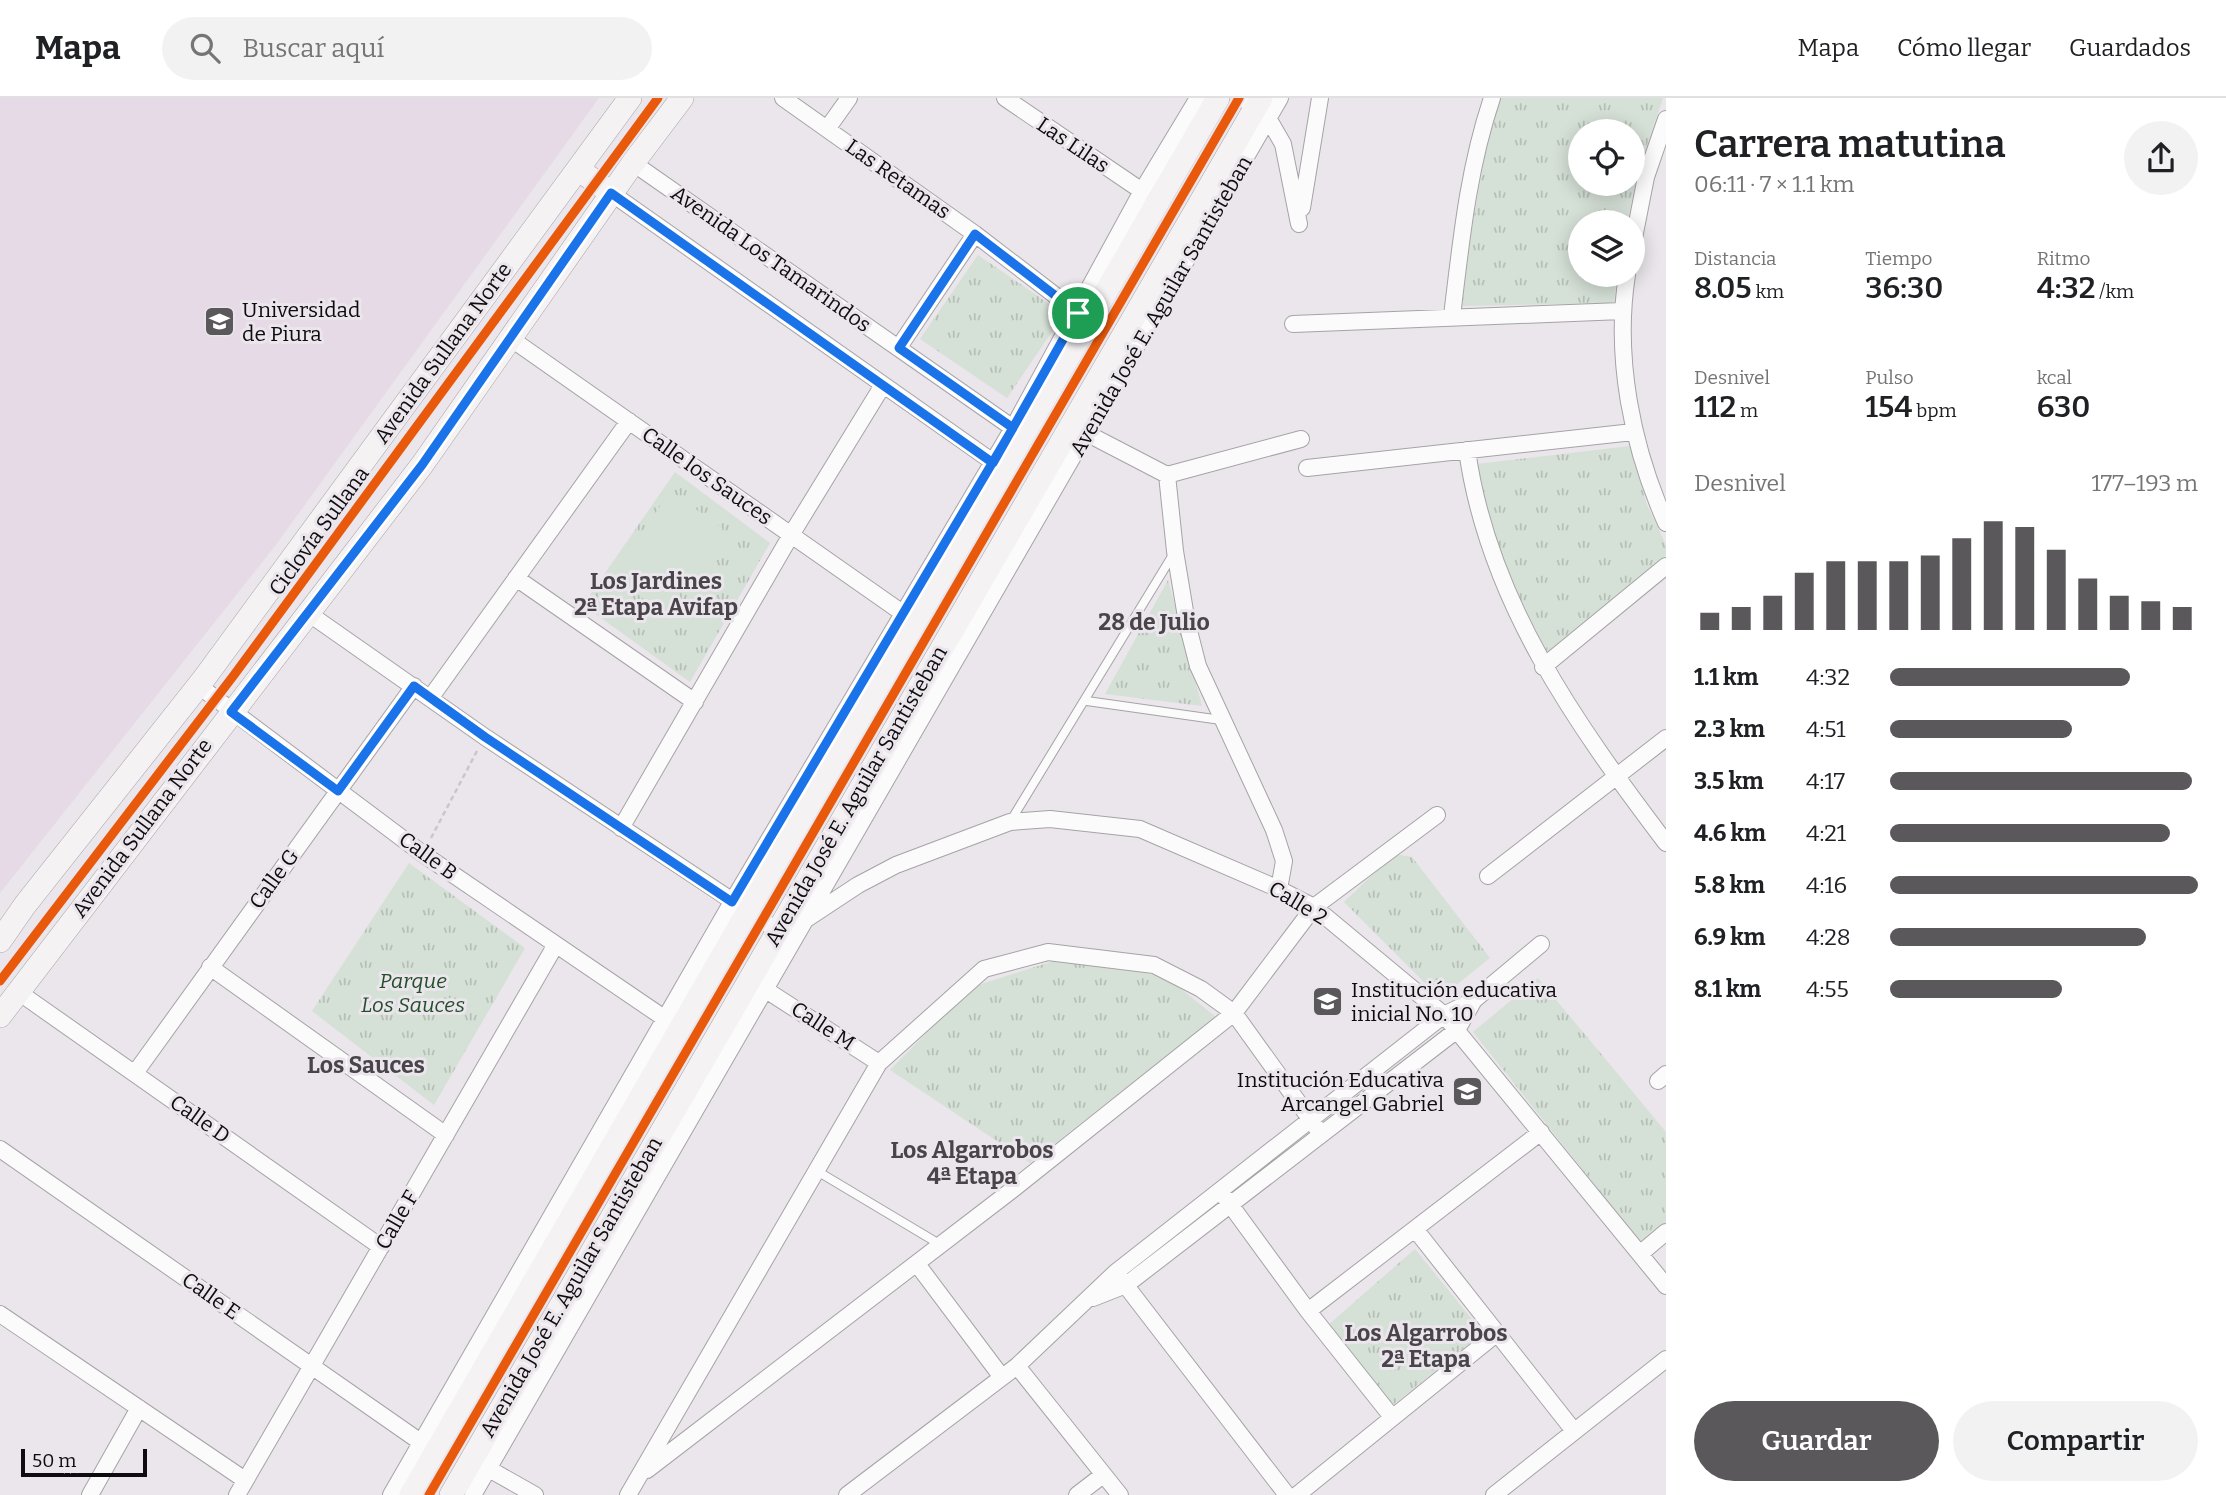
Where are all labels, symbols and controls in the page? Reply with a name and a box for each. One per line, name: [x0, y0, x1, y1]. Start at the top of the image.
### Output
search box: [162, 17, 652, 80]
text: Mapa: [35, 28, 120, 68]
icon: search: [186, 29, 224, 67]
text: Buscar aquí: [242, 33, 384, 64]
text: Mapa: [1798, 34, 1859, 62]
text: Cómo llegar: [1897, 34, 2031, 62]
text: Guardados: [2069, 34, 2191, 62]
street label: Las Lilas: [1032, 111, 1114, 179]
map controls: [1568, 119, 1645, 287]
button: locate: [1568, 119, 1645, 196]
text: Carrera matutina: [1694, 121, 2006, 167]
button: share: [2124, 121, 2198, 195]
street label: Las Retamas: [840, 133, 956, 225]
street label: Avenida José E. Aguilar Santisteban: [1064, 151, 1258, 461]
text: 06:11 · 7 × 1.1 km: [1694, 170, 1854, 198]
street label: Avenida Los Tamarindos: [666, 180, 876, 338]
button: layers: [1568, 210, 1645, 287]
text: Distancia: [1694, 247, 1776, 270]
text: Tiempo: [1865, 247, 1932, 270]
text: Ritmo: [2037, 247, 2091, 270]
street label: Avenida Sullana Norte: [369, 257, 517, 449]
text: 8.05: [1694, 270, 1752, 306]
text: 36:30: [1865, 270, 1943, 306]
text: 4:32: [2037, 270, 2095, 306]
text: km: [1752, 280, 1784, 303]
text: /km: [2095, 280, 2134, 303]
pin: [1048, 283, 1108, 343]
icon: arrive: [1059, 294, 1097, 332]
place label: Universidad de Piura: [242, 297, 360, 347]
school or university icon: Universidad de Piura: [202, 305, 236, 339]
text: Desnivel: [1694, 366, 1770, 389]
text: Pulso: [1865, 366, 1914, 389]
text: kcal: [2037, 366, 2072, 389]
text: 112: [1694, 389, 1736, 425]
text: 154: [1865, 389, 1912, 425]
text: 630: [2037, 389, 2090, 425]
text: m: [1736, 399, 1758, 422]
text: bpm: [1912, 399, 1957, 422]
street label: Calle los Sauces: [637, 421, 777, 531]
street label: Ciclovía Sullana: [263, 461, 375, 601]
text: Desnivel: [1694, 469, 1786, 497]
text: 177–193 m: [2091, 469, 2198, 497]
district label: Los Jardines 2ª Etapa Avifap: [574, 567, 738, 621]
district label: 28 de Julio: [1098, 608, 1210, 636]
street label: Avenida José E. Aguilar Santisteban: [759, 641, 953, 951]
text: 1.1 km: [1694, 663, 1758, 691]
text: 4:32: [1806, 663, 1850, 691]
text: 2.3 km: [1694, 715, 1765, 743]
text: 4:51: [1806, 715, 1846, 743]
street label: Avenida Sullana Norte: [66, 733, 218, 923]
text: 3.5 km: [1694, 767, 1764, 795]
text: 4:17: [1806, 767, 1845, 795]
text: 4.6 km: [1694, 819, 1766, 847]
text: 4:21: [1806, 819, 1846, 847]
street label: Calle B: [394, 826, 462, 886]
street label: Calle G: [244, 844, 304, 914]
text: 5.8 km: [1694, 871, 1765, 899]
text: 4:16: [1806, 871, 1847, 899]
street label: Calle 2: [1264, 875, 1332, 931]
text: 6.9 km: [1694, 923, 1766, 951]
text: 4:28: [1806, 923, 1851, 951]
park label: Parque Los Sauces: [361, 968, 465, 1018]
text: 8.1 km: [1694, 975, 1761, 1003]
text: 4:55: [1806, 975, 1849, 1003]
place label: Institución educativa inicial No. 10: [1351, 977, 1557, 1027]
school or university icon: Institución educativa inicial No. 10: [1311, 985, 1345, 1019]
street label: Calle M: [786, 996, 860, 1056]
district label: Los Sauces: [307, 1051, 425, 1079]
place label: Institución Educativa Arcangel Gabriel: [1237, 1067, 1445, 1117]
school or university icon: Institución Educativa Arcangel Gabriel: [1450, 1075, 1484, 1109]
street label: Calle D: [165, 1089, 235, 1149]
street label: Avenida José E. Aguilar Santisteban: [474, 1132, 668, 1442]
district label: Los Algarrobos 4ª Etapa: [890, 1136, 1054, 1190]
street label: Calle F: [370, 1186, 424, 1254]
street label: Calle E: [177, 1267, 245, 1325]
district label: Los Algarrobos 2ª Etapa: [1344, 1319, 1508, 1373]
button: Guardar: [1694, 1401, 1939, 1481]
button: Compartir: [1953, 1401, 2198, 1481]
scale bar: [21, 1446, 147, 1478]
text: 50 m: [32, 1449, 76, 1472]

